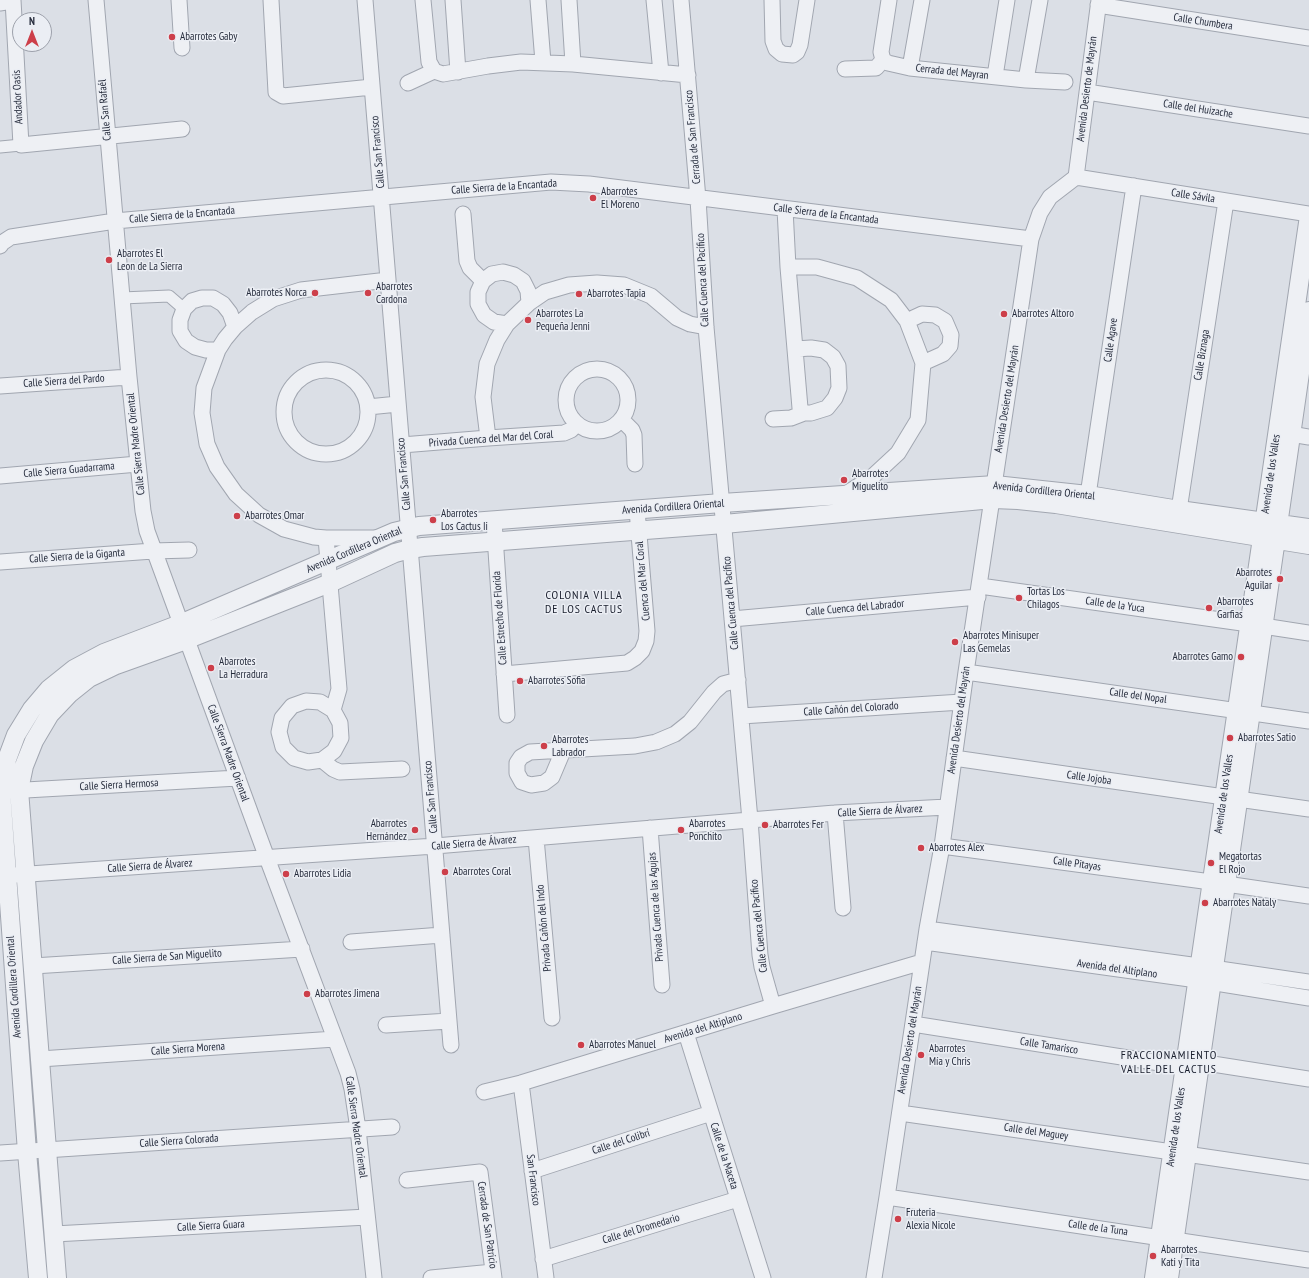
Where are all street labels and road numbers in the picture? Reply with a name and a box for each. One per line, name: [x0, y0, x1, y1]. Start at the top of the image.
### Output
street label: Calle Chumbera: [1172, 11, 1234, 33]
street label: Avenida Desierto de Mayrán: [1074, 36, 1100, 142]
street label: Cerrada del Mayran: [915, 62, 989, 82]
street label: Andador Oasis: [10, 70, 26, 124]
street label: Calle San Rafaél: [96, 79, 114, 141]
street label: Cerrada de San Francisco: [682, 89, 704, 185]
street label: Calle del Huizache: [1162, 97, 1234, 121]
street label: Calle San Francisco: [368, 115, 388, 189]
street label: Calle Sierra de la Encantada: [451, 177, 557, 197]
street label: Calle Sávila: [1170, 186, 1216, 206]
street label: Calle Sierra de la Encantada: [773, 201, 879, 227]
street label: Calle Sierra de la Encantada: [129, 204, 235, 226]
street label: Calle Cuenca del Pacífico: [694, 233, 712, 327]
street label: Calle Agave: [1101, 317, 1121, 363]
street label: Calle Biznaga: [1191, 329, 1213, 381]
street label: Avenida Desierto del Mayrán: [992, 344, 1022, 454]
street label: Calle Sierra del Pardo: [23, 372, 105, 390]
street label: Calle Sierra Madre Oriental: [124, 392, 148, 496]
street label: Privada Cuenca del Mar del Coral: [428, 428, 554, 450]
street label: Avenida de los Valles: [1259, 434, 1283, 514]
street label: Calle San Francisco: [394, 437, 414, 511]
street label: Calle Sierra Guadarrama: [23, 459, 115, 481]
street label: Avenida Cordillera Oriental: [992, 479, 1096, 503]
street label: Avenida Cordillera Oriental: [622, 497, 724, 517]
street label: Avenida Cordillera Oriental: [304, 524, 404, 576]
street label: Cuenca del Mar Coral: [633, 541, 653, 621]
street label: Calle Sierra de la Giganta: [29, 546, 125, 566]
street label: Calle Cuenca del Pacífico: [720, 556, 742, 650]
street label: Calle Estrecho de Florida: [490, 571, 510, 665]
street label: Calle de la Yuca: [1085, 594, 1145, 616]
street label: Calle Cuenca del Labrador: [805, 597, 905, 619]
street label: Avenida Desierto del Mayrán: [945, 665, 973, 775]
street label: Calle del Nopal: [1108, 685, 1168, 707]
street label: Calle Cañón del Colorado: [803, 699, 899, 719]
street label: Calle Sierra Madre Oriental: [204, 703, 252, 803]
street label: Avenida de los Valles: [1212, 754, 1236, 834]
street label: Calle San Francisco: [421, 760, 441, 834]
street label: Calle Jojoba: [1066, 768, 1112, 788]
street label: Calle Sierra Hermosa: [79, 776, 159, 794]
street label: Calle Sierra de Álvarez: [837, 802, 923, 820]
street label: Calle Sierra de Álvarez: [431, 833, 517, 853]
street label: Privada Cuenca de las Agujas: [646, 852, 666, 962]
street label: Calle Pitayas: [1052, 854, 1102, 874]
street label: Calle Sierra de Álvarez: [107, 856, 193, 876]
street label: Calle Cuenca del Pacífico: [748, 879, 770, 973]
street label: Privada Cañón del Indo: [534, 884, 554, 972]
street label: Avenida Cordillera Oriental: [4, 936, 24, 1038]
street label: Calle Sierra de San Miguelito: [112, 947, 222, 967]
street label: Avenida del Altiplano: [1076, 957, 1158, 981]
street label: Avenida Desierto del Mayrán: [895, 985, 925, 1095]
street label: Avenida del Altiplano: [662, 1010, 744, 1046]
street label: Calle Tamarisco: [1019, 1035, 1079, 1057]
street label: Calle Sierra Morena: [151, 1040, 225, 1058]
street label: Calle Sierra Madre Oriental: [342, 1075, 370, 1179]
street label: Avenida de los Valles: [1164, 1087, 1188, 1167]
street label: Calle de la Maceta: [707, 1121, 741, 1191]
street label: Calle del Maguey: [1003, 1121, 1069, 1143]
street label: Calle del Colibrí: [590, 1126, 652, 1158]
street label: Calle Sierra Colorada: [139, 1132, 219, 1150]
street label: San Francisco: [523, 1154, 543, 1206]
street label: Cerrada de San Patricio: [474, 1181, 500, 1269]
street label: Calle del Dromedario: [601, 1211, 681, 1247]
street label: Calle de la Tuna: [1067, 1217, 1129, 1239]
street label: Calle Sierra Guara: [177, 1218, 245, 1234]

